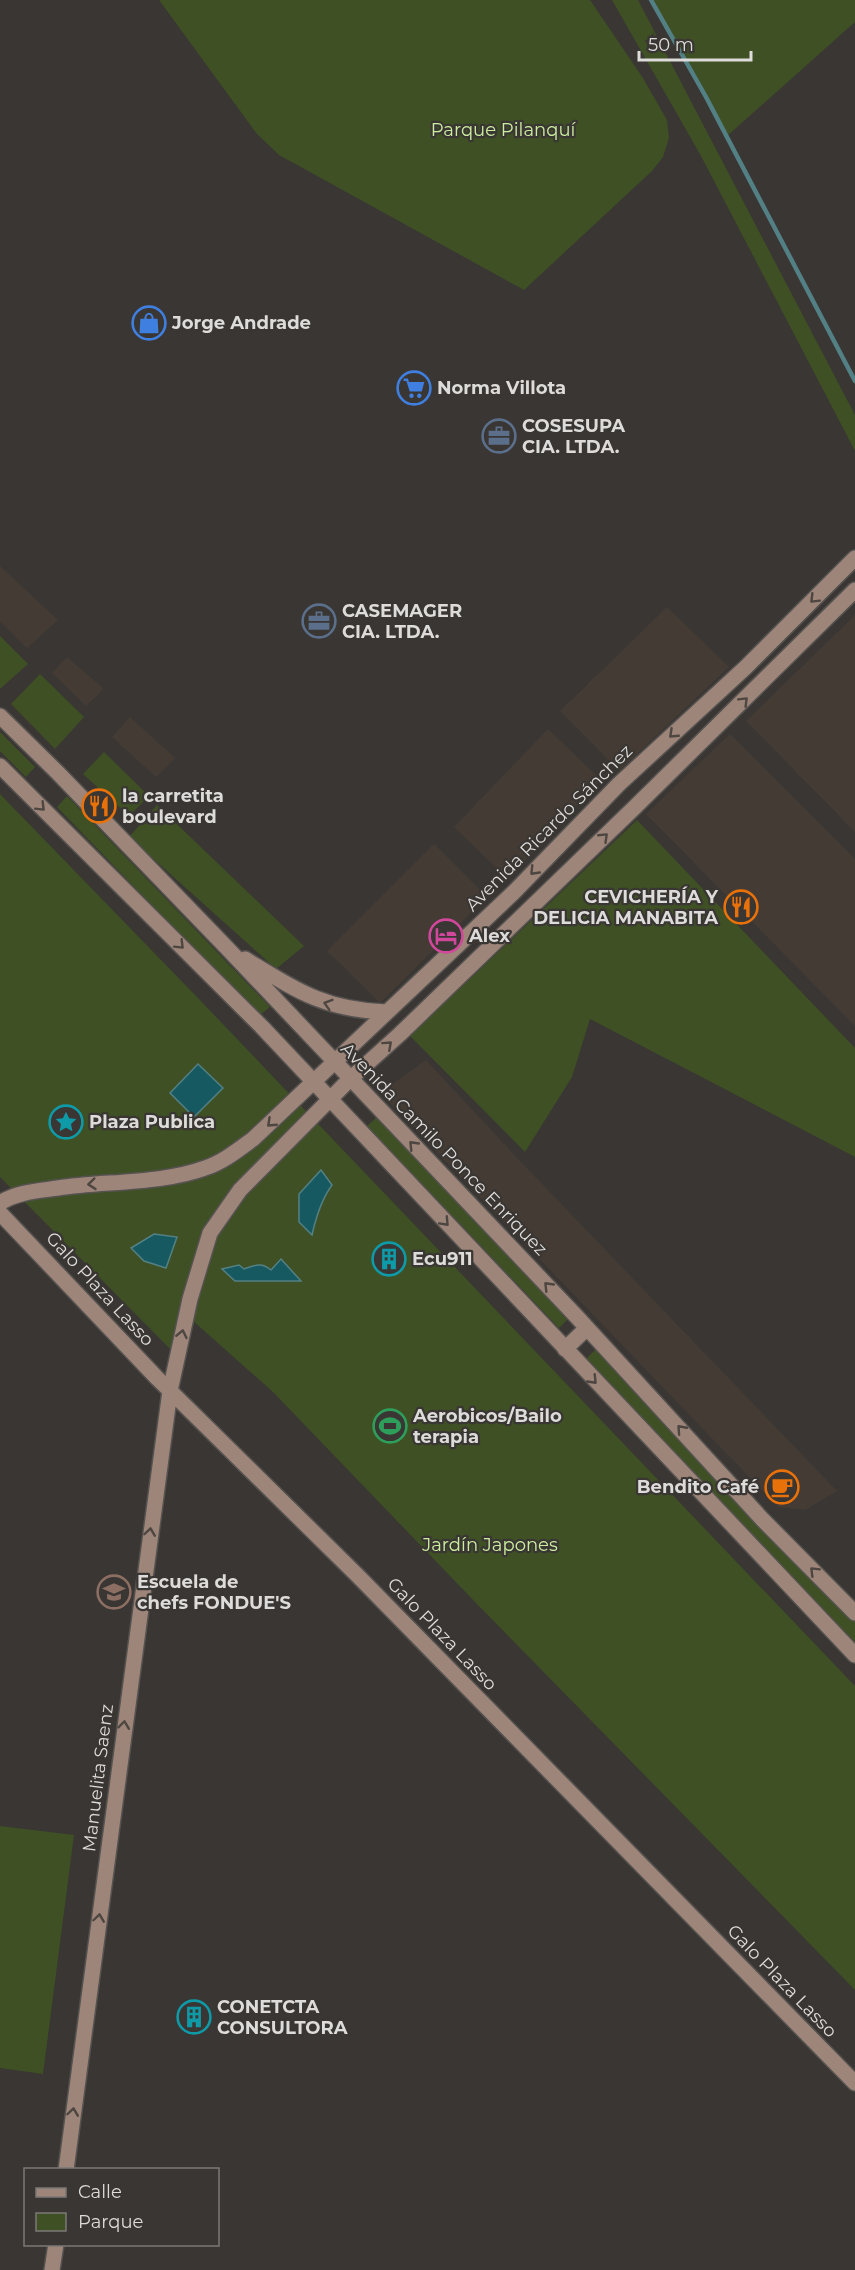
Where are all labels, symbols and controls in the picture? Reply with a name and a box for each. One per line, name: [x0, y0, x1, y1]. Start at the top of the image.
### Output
scale bar: [639, 24, 752, 62]
text: 50 m: [648, 34, 694, 56]
park label: Parque Pilanquí: [431, 119, 576, 141]
shop icon: Jorge Andrade: [131, 305, 167, 341]
place label: Jorge Andrade: [171, 312, 311, 334]
supermarket icon: Norma Villota: [396, 370, 432, 406]
place label: Norma Villota: [437, 377, 566, 399]
place label: COSESUPA CIA. LTDA.: [522, 415, 625, 458]
office icon: COSESUPA CIA. LTDA.: [481, 418, 517, 454]
one-way arrow: [810, 592, 821, 603]
place label: CASEMAGER CIA. LTDA.: [342, 600, 462, 643]
office icon: CASEMAGER CIA. LTDA.: [301, 603, 337, 639]
one-way arrow: [737, 697, 747, 708]
one-way arrow: [669, 727, 680, 738]
street label: Avenida Ricardo Sánchez: [461, 740, 637, 916]
place label: la carretita boulevard: [122, 785, 224, 828]
restaurant icon: la carretita boulevard: [81, 788, 117, 824]
one-way arrow: [34, 800, 45, 811]
one-way arrow: [597, 833, 607, 844]
one-way arrow: [531, 864, 542, 875]
place label: CEVICHERÍA Y DELICIA MANABITA: [533, 886, 719, 929]
restaurant icon: CEVICHERÍA Y DELICIA MANABITA: [723, 889, 759, 925]
hotel icon: Alex: [428, 918, 464, 954]
place label: Alex: [468, 925, 510, 947]
one-way arrow: [173, 938, 183, 949]
one-way arrow: [323, 999, 334, 1011]
street label: Avenida Camilo Ponce Enriquez: [336, 1038, 552, 1260]
one-way arrow: [381, 1041, 392, 1052]
place icon: Plaza Publica: [48, 1104, 84, 1140]
place label: Plaza Publica: [89, 1111, 215, 1133]
one-way arrow: [267, 1116, 278, 1127]
one-way arrow: [409, 1141, 420, 1152]
one-way arrow: [87, 1177, 96, 1190]
one-way arrow: [438, 1216, 449, 1226]
street label: Galo Plaza Lasso: [41, 1227, 159, 1351]
building icon: Ecu911: [371, 1241, 407, 1277]
place label: Ecu911: [412, 1248, 473, 1270]
one-way arrow: [544, 1282, 555, 1293]
one-way arrow: [175, 1329, 188, 1339]
one-way arrow: [586, 1373, 597, 1383]
place label: Aerobicos/Bailo terapia: [412, 1405, 562, 1448]
sports icon: Aerobicos/Bailo terapia: [372, 1408, 408, 1444]
one-way arrow: [677, 1425, 688, 1436]
cafe icon: Bendito Café: [764, 1469, 800, 1505]
place label: Bendito Café: [637, 1476, 759, 1498]
one-way arrow: [144, 1527, 156, 1536]
park label: Jardín Japones: [421, 1534, 558, 1556]
one-way arrow: [810, 1568, 821, 1578]
place label: Escuela de chefs FONDUE'S: [137, 1571, 291, 1614]
street label: Galo Plaza Lasso: [383, 1573, 501, 1695]
school or university icon: Escuela de chefs FONDUE'S: [96, 1574, 132, 1610]
street label: Manuelita Saenz: [78, 1703, 118, 1853]
one-way arrow: [118, 1720, 130, 1729]
one-way arrow: [92, 1914, 105, 1923]
street label: Galo Plaza Lasso: [723, 1920, 841, 2042]
place label: CONETCTA CONSULTORA: [217, 1996, 348, 2039]
building icon: CONETCTA CONSULTORA: [176, 1999, 212, 2035]
one-way arrow: [67, 2107, 79, 2116]
legend: [24, 2168, 219, 2246]
text: Calle: [78, 2181, 122, 2203]
text: Parque: [78, 2211, 144, 2233]

